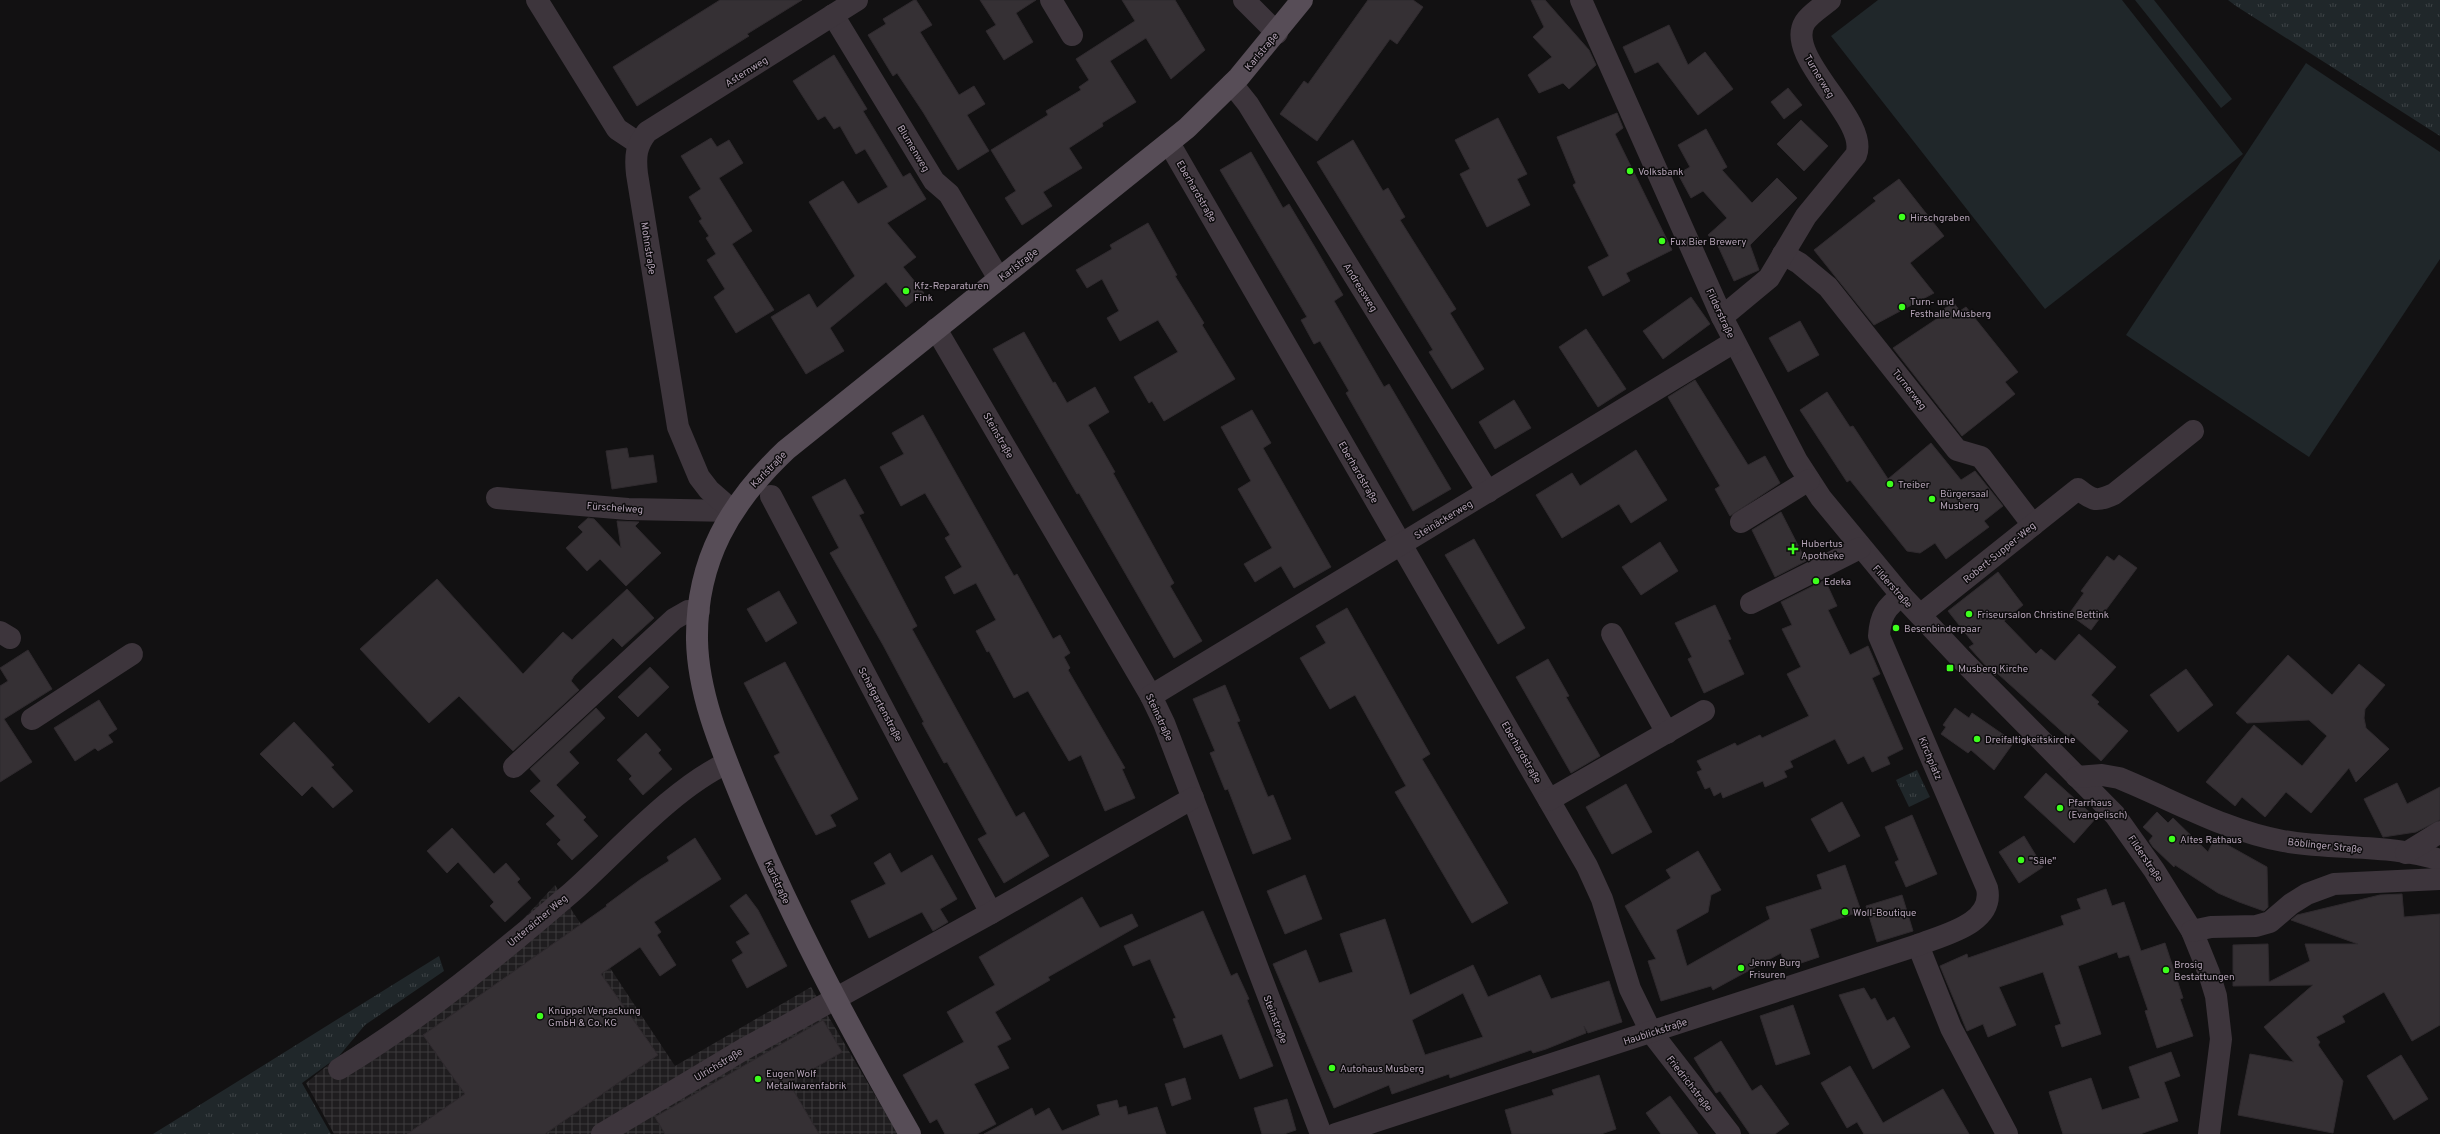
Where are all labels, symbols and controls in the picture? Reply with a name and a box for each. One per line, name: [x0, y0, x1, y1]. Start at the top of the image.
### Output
street label: Karlstraße: [1242, 30, 1282, 74]
street label: Turnerweg: [1801, 53, 1837, 101]
street label: Asternweg: [723, 54, 771, 91]
street label: Blumenweg: [894, 123, 932, 175]
street label: Eberhardstraße: [1173, 159, 1219, 225]
marker: Volksbank: [1625, 166, 1635, 176]
place label: Volksbank: [1638, 166, 1684, 179]
marker: Hirschgraben: [1897, 212, 1907, 222]
place label: Hirschgraben: [1910, 212, 1970, 225]
street label: Mohnstraße: [637, 221, 658, 275]
marker: Fux Bier Brewery: [1657, 236, 1667, 246]
place label: Fux Bier Brewery: [1670, 236, 1747, 249]
street label: Karlstraße: [997, 246, 1041, 285]
street label: Andreasweg: [1340, 261, 1380, 315]
place label: Kfz-Reparaturen Fink: [914, 280, 989, 305]
marker: Kfz-Reparaturen Fink: [901, 286, 911, 296]
street label: Filderstraße: [1702, 287, 1737, 341]
place label: Turn- und Festhalle Musberg: [1910, 296, 1991, 321]
marker: Turn- und Festhalle Musberg: [1897, 302, 1907, 312]
street label: Turnerweg: [1889, 367, 1929, 413]
street label: Steinstraße: [979, 410, 1016, 461]
street label: Eberhardstraße: [1335, 440, 1381, 506]
street label: Karlstraße: [748, 449, 790, 491]
marker: Treiber: [1885, 479, 1895, 489]
place label: Treiber: [1898, 479, 1930, 492]
place label: Bürgersaal Musberg: [1940, 488, 1988, 513]
marker: Bürgersaal Musberg: [1927, 494, 1937, 504]
street label: Steinäckerweg: [1412, 498, 1475, 543]
street label: Fürschelweg: [586, 500, 643, 517]
street label: Robert-Supper-Weg: [1961, 520, 2039, 587]
place label: Hubertus Apotheke: [1801, 538, 1844, 563]
marker: Hubertus Apotheke: [1788, 544, 1798, 554]
street label: Filderstraße: [1869, 563, 1915, 611]
marker: Edeka: [1811, 576, 1821, 586]
place label: Edeka: [1824, 576, 1851, 589]
marker: Friseursalon Christine Bettink: [1964, 609, 1974, 619]
place label: Friseursalon Christine Bettink: [1977, 609, 2109, 622]
marker: Besenbinderpaar: [1891, 623, 1901, 633]
place label: Besenbinderpaar: [1904, 623, 1981, 636]
marker: Musberg Kirche: [1945, 663, 1955, 673]
place label: Musberg Kirche: [1958, 663, 2028, 676]
street label: Schafgartenstraße: [855, 665, 905, 744]
street label: Steinstraße: [1142, 692, 1175, 743]
street label: Eberhardstraße: [1498, 720, 1544, 786]
marker: Dreifaltigkeitskirche: [1972, 734, 1982, 744]
place label: Dreifaltigkeitskirche: [1985, 734, 2075, 747]
street label: Kirchplatz: [1915, 735, 1945, 782]
place label: Pfarrhaus (Evangelisch): [2068, 797, 2128, 822]
marker: Pfarrhaus (Evangelisch): [2055, 803, 2065, 813]
street label: Filderstraße: [2124, 833, 2165, 885]
marker: Altes Rathaus: [2167, 834, 2177, 844]
place label: Altes Rathaus: [2180, 834, 2242, 847]
street label: Böblinger Straße: [2287, 836, 2363, 857]
marker: "Säle": [2016, 855, 2026, 865]
place label: "Säle": [2029, 855, 2056, 868]
street label: Karlstraße: [761, 859, 792, 906]
street label: Unteraicher Weg: [505, 892, 571, 950]
marker: Woll-Boutique: [1840, 907, 1850, 917]
place label: Woll-Boutique: [1853, 907, 1916, 920]
place label: Jenny Burg Frisuren: [1749, 957, 1800, 982]
place label: Brosig Bestattungen: [2174, 959, 2235, 984]
marker: Jenny Burg Frisuren: [1736, 963, 1746, 973]
marker: Brosig Bestattungen: [2161, 965, 2171, 975]
street label: Steinstraße: [1259, 993, 1290, 1046]
place label: Knüppel Verpackung GmbH & Co. KG: [548, 1005, 641, 1030]
marker: Knüppel Verpackung GmbH & Co. KG: [535, 1011, 545, 1021]
street label: Haublickstraße: [1622, 1016, 1689, 1049]
street label: Ulrichstraße: [692, 1046, 745, 1085]
street label: Friedrichstraße: [1663, 1053, 1715, 1114]
marker: Autohaus Musberg: [1327, 1063, 1337, 1073]
place label: Autohaus Musberg: [1340, 1063, 1424, 1076]
place label: Eugen Wolf Metallwarenfabrik: [766, 1068, 847, 1093]
marker: Eugen Wolf Metallwarenfabrik: [753, 1074, 763, 1084]

